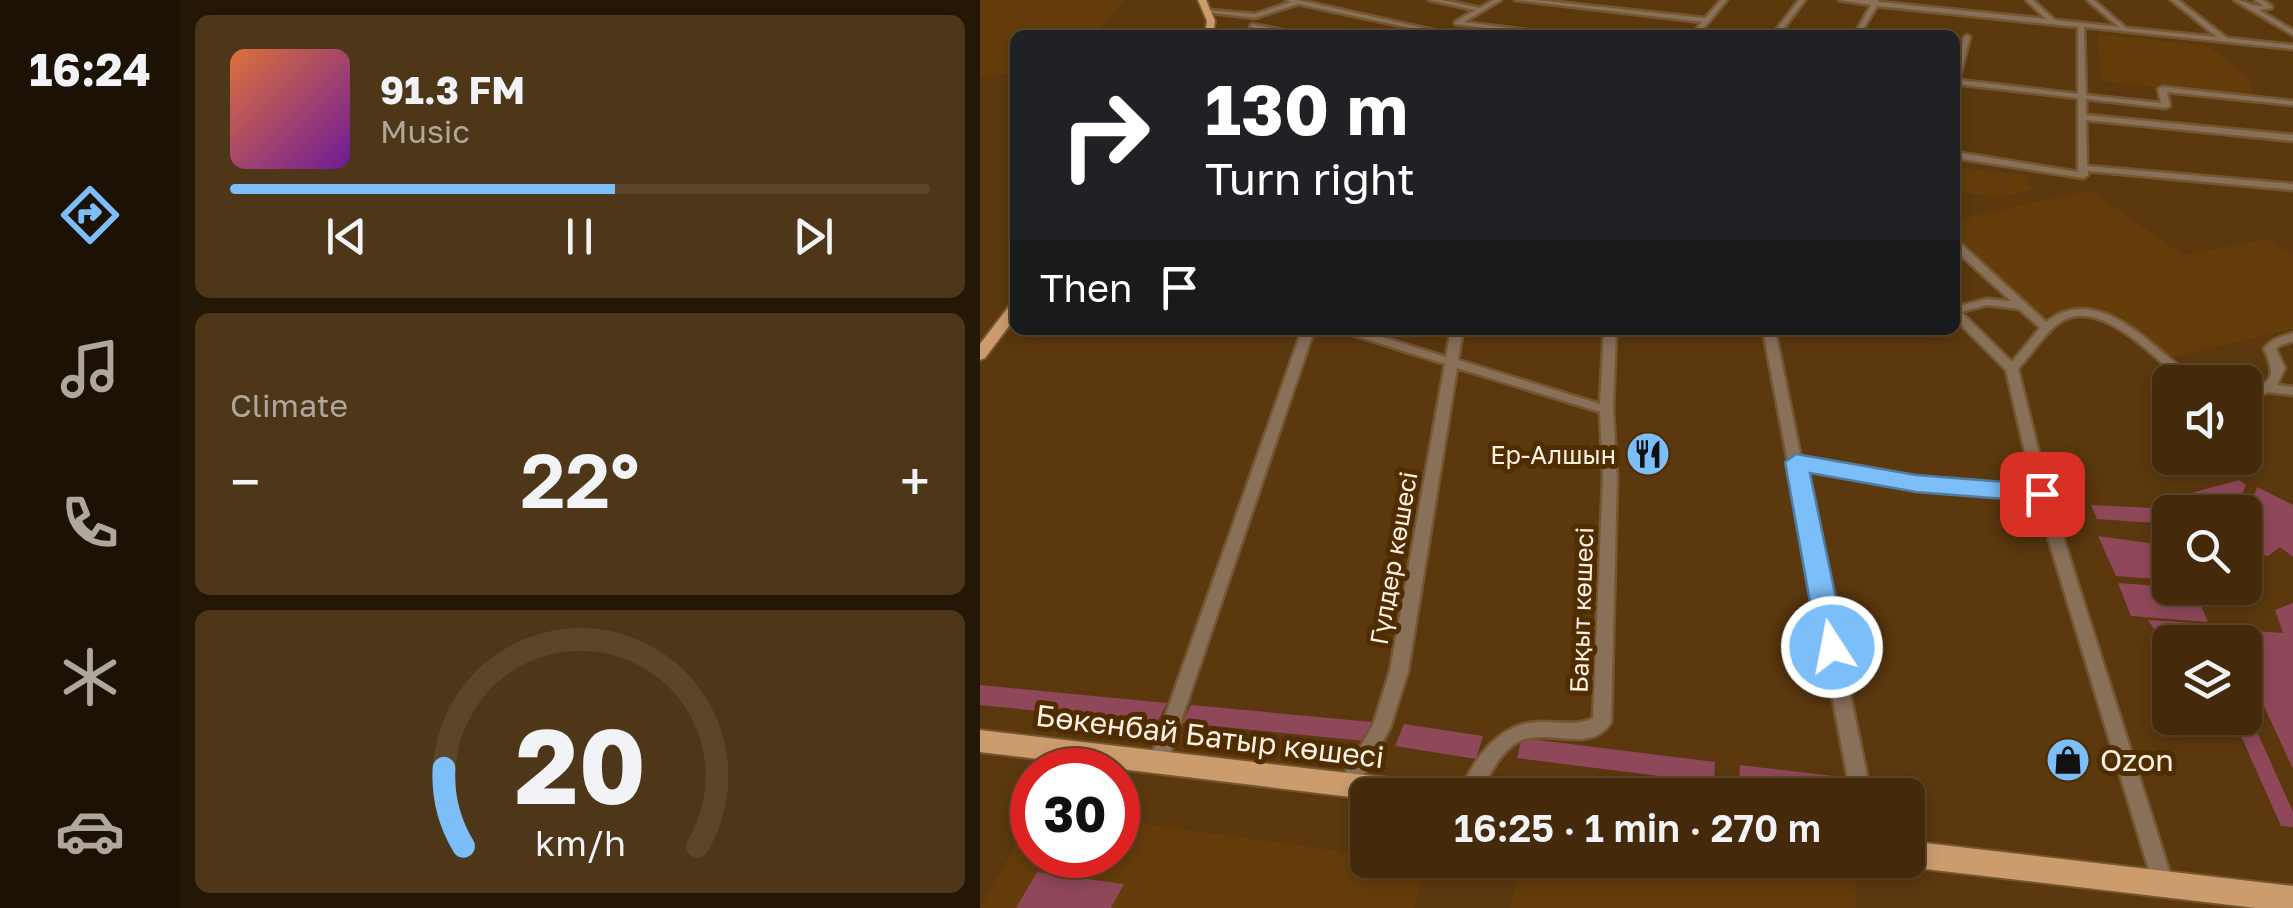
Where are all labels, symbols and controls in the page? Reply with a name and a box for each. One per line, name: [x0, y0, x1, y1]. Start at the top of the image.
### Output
text: 16:24: [29, 42, 151, 96]
text: 130 m: [1205, 66, 1408, 150]
text: 91.3 FM: [380, 67, 525, 112]
icon: right: [1040, 70, 1170, 200]
text: Music: [380, 112, 470, 150]
text: Turn right: [1205, 151, 1415, 205]
icon: directions: [55, 180, 125, 250]
icon: previous: [319, 209, 374, 264]
icon: pause: [552, 209, 607, 264]
icon: next: [786, 209, 841, 264]
icon: arrive: [1152, 260, 1207, 315]
text: Then: [1040, 265, 1132, 310]
icon: music: [55, 334, 125, 404]
map controls: [2152, 365, 2262, 735]
button: sound: [2152, 365, 2262, 475]
text: Climate: [230, 386, 348, 424]
restaurant icon: Ер-Алшын: [1625, 431, 1671, 477]
text: 22°: [520, 434, 640, 525]
place label: Ер-Алшын: [1490, 439, 1616, 470]
text: −: [230, 448, 260, 514]
text: +: [900, 448, 930, 514]
pin: [2000, 452, 2085, 537]
icon: arrive: [2015, 467, 2070, 522]
street label: Гүлдер көшесі: [1363, 469, 1423, 647]
icon: phone: [55, 488, 125, 558]
button: search: [2152, 495, 2262, 605]
street label: Бақыт көшесі: [1563, 526, 1599, 694]
position arrow: [1780, 595, 1884, 699]
button: layers: [2152, 625, 2262, 735]
icon: climate: [55, 642, 125, 712]
street label: Бөкенбай Батыр көшесі: [1034, 697, 1386, 775]
text: 20: [514, 702, 646, 827]
shop icon: Ozon: [2045, 737, 2091, 783]
place label: Ozon: [2100, 742, 2174, 778]
speed limit sign: 30: [1010, 748, 1140, 878]
icon: car: [55, 796, 125, 866]
text: 16:25 · 1 min · 270 m: [1454, 805, 1821, 850]
text: km/h: [535, 821, 625, 864]

